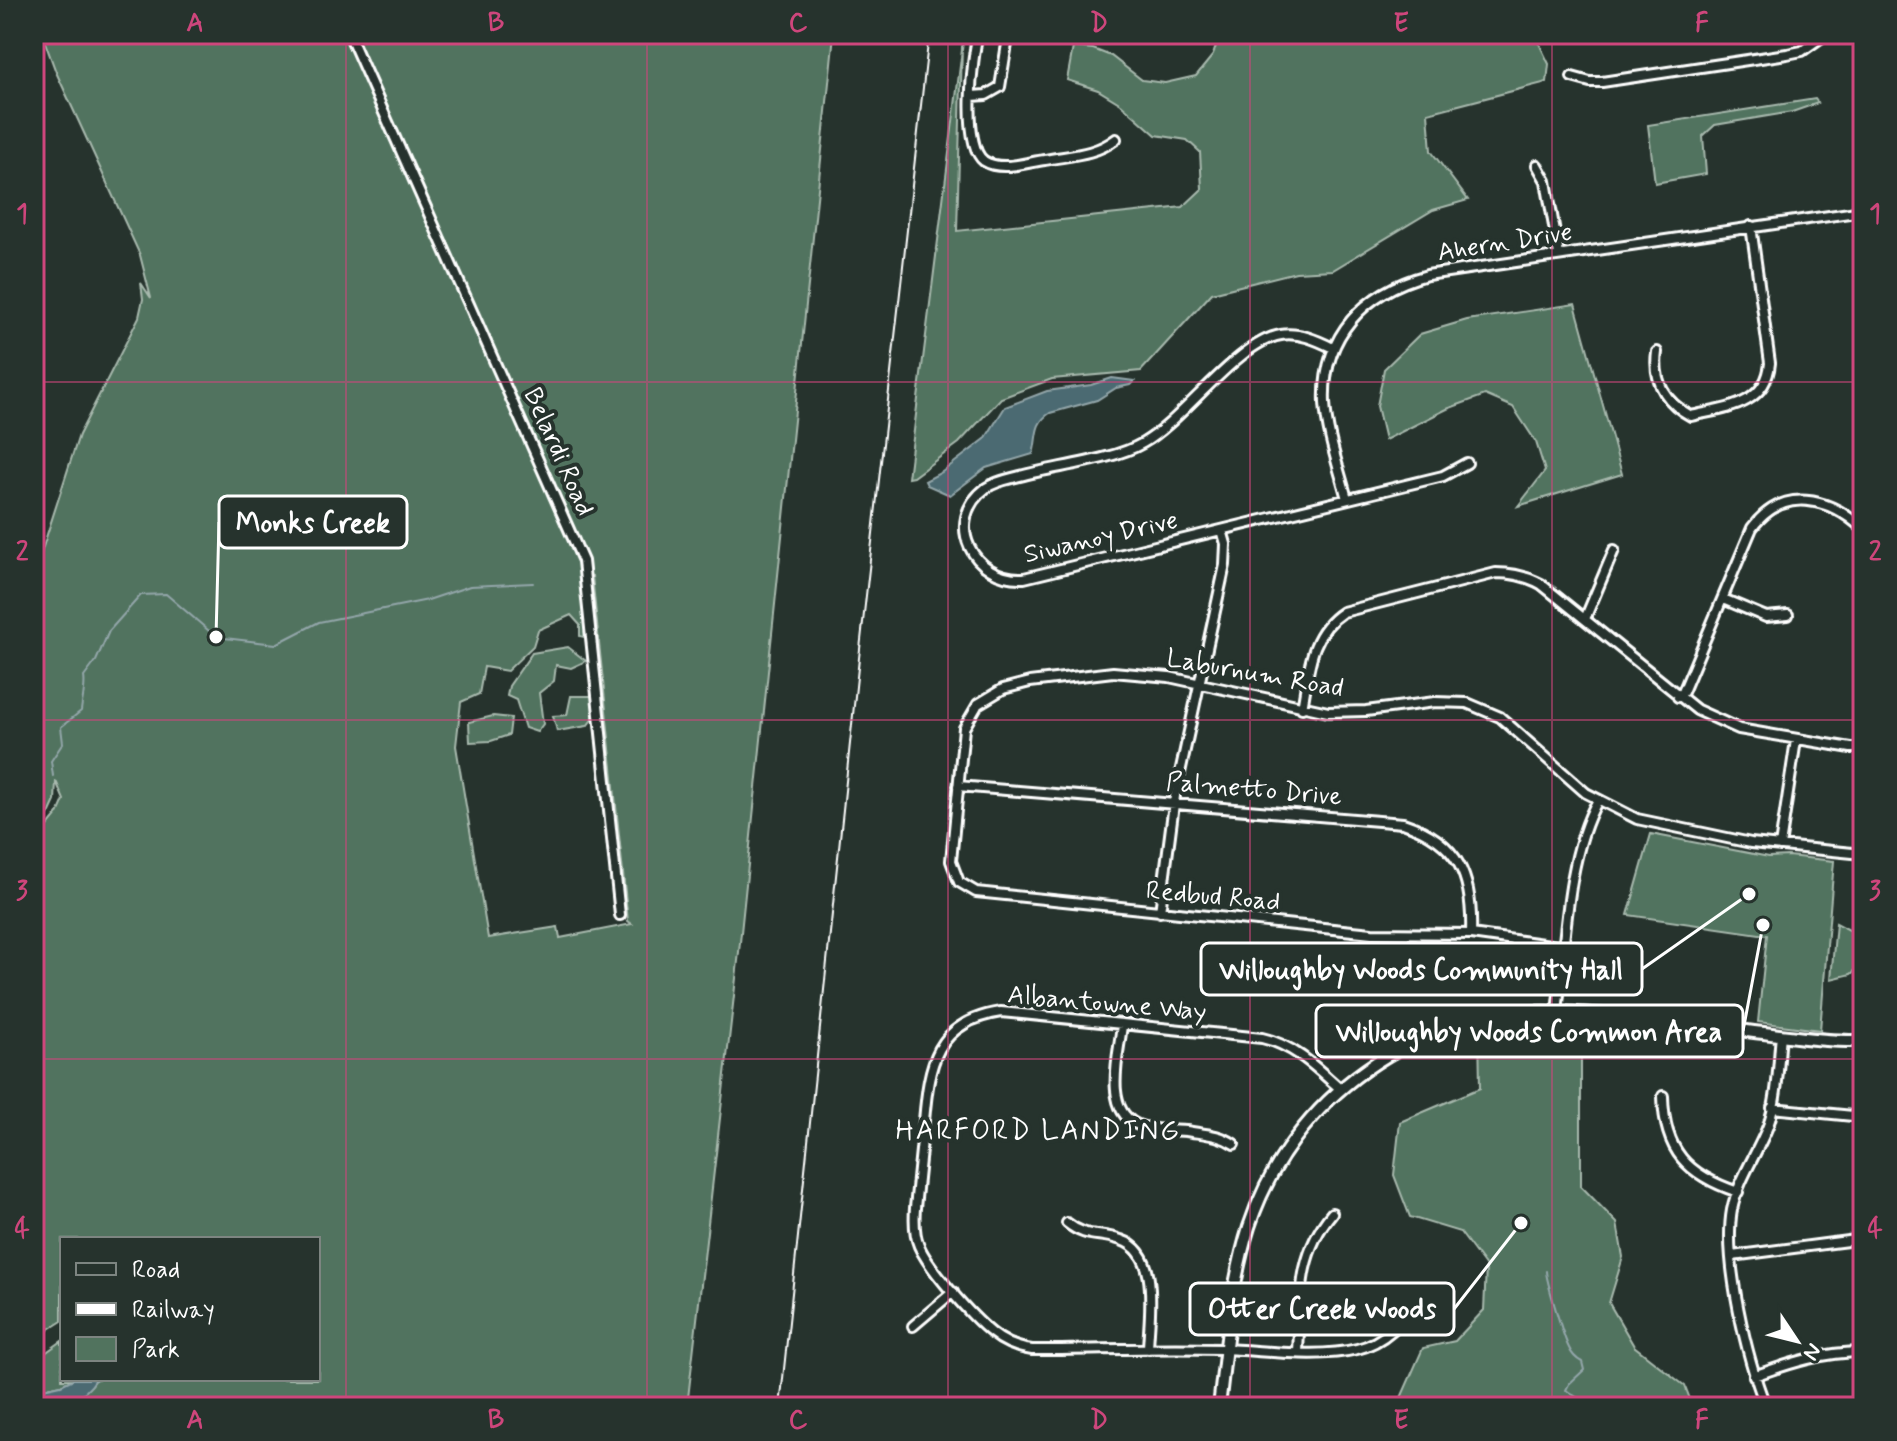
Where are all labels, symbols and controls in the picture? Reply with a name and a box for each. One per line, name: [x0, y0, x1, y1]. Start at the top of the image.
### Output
text: A: [186, 7, 204, 41]
text: B: [488, 7, 504, 41]
text: C: [789, 7, 808, 41]
text: D: [1090, 7, 1108, 41]
text: E: [1393, 7, 1409, 41]
text: F: [1695, 7, 1709, 41]
text: 1: [16, 198, 28, 232]
text: 1: [1869, 198, 1881, 232]
street label: Ahern Drive: [1435, 216, 1575, 270]
street label: Belardi Road: [515, 383, 601, 521]
callout: Monks Creek: [219, 496, 407, 548]
street label: Siwanoy Drive: [1021, 504, 1181, 572]
text: Monks Creek: [236, 506, 390, 543]
text: 2: [16, 536, 29, 570]
text: 2: [1869, 536, 1882, 570]
street label: Laburnum Road: [1164, 642, 1346, 706]
street label: Palmetto Drive: [1165, 765, 1343, 815]
street label: Redbud Road: [1144, 874, 1282, 920]
text: 3: [16, 875, 28, 909]
text: 3: [1869, 875, 1881, 909]
callout: Willoughby Woods Community Hall: [1201, 943, 1642, 995]
text: Willoughby Woods Community Hall: [1219, 953, 1623, 991]
street label: Albantowne Way: [1006, 978, 1208, 1030]
callout: Willoughby Woods Common Area: [1316, 1005, 1743, 1057]
text: Willoughby Woods Common Area: [1336, 1015, 1722, 1053]
district label: HARFORD LANDING: [895, 1113, 1181, 1150]
text: 4: [14, 1213, 30, 1247]
text: 4: [1867, 1213, 1883, 1247]
legend: [60, 1237, 320, 1381]
text: Road: [132, 1255, 180, 1286]
callout: Otter Creek Woods: [1190, 1283, 1454, 1335]
text: Otter Creek Woods: [1208, 1292, 1437, 1329]
text: Railway: [132, 1295, 215, 1326]
north arrow: [1757, 1301, 1837, 1381]
text: Park: [132, 1335, 180, 1366]
text: N: [1796, 1337, 1827, 1365]
text: A: [186, 1404, 204, 1438]
text: B: [488, 1404, 504, 1438]
text: C: [789, 1404, 808, 1438]
text: D: [1090, 1404, 1108, 1438]
text: E: [1393, 1404, 1409, 1438]
text: F: [1695, 1404, 1709, 1438]

